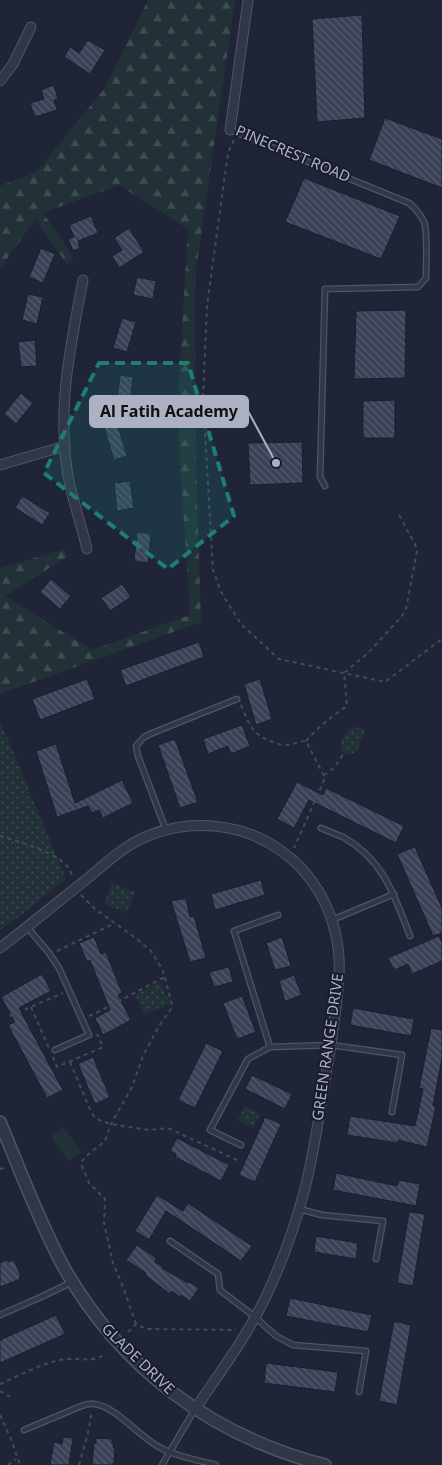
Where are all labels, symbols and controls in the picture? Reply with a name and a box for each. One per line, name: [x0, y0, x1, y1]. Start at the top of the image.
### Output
street label: PINECREST ROAD: [233, 120, 354, 186]
callout: Al Fatih Academy: [90, 396, 248, 427]
text: Al Fatih Academy: [100, 400, 239, 422]
street label: GREEN RANGE DRIVE: [307, 972, 347, 1122]
street label: GLADE DRIVE: [98, 1318, 180, 1398]

